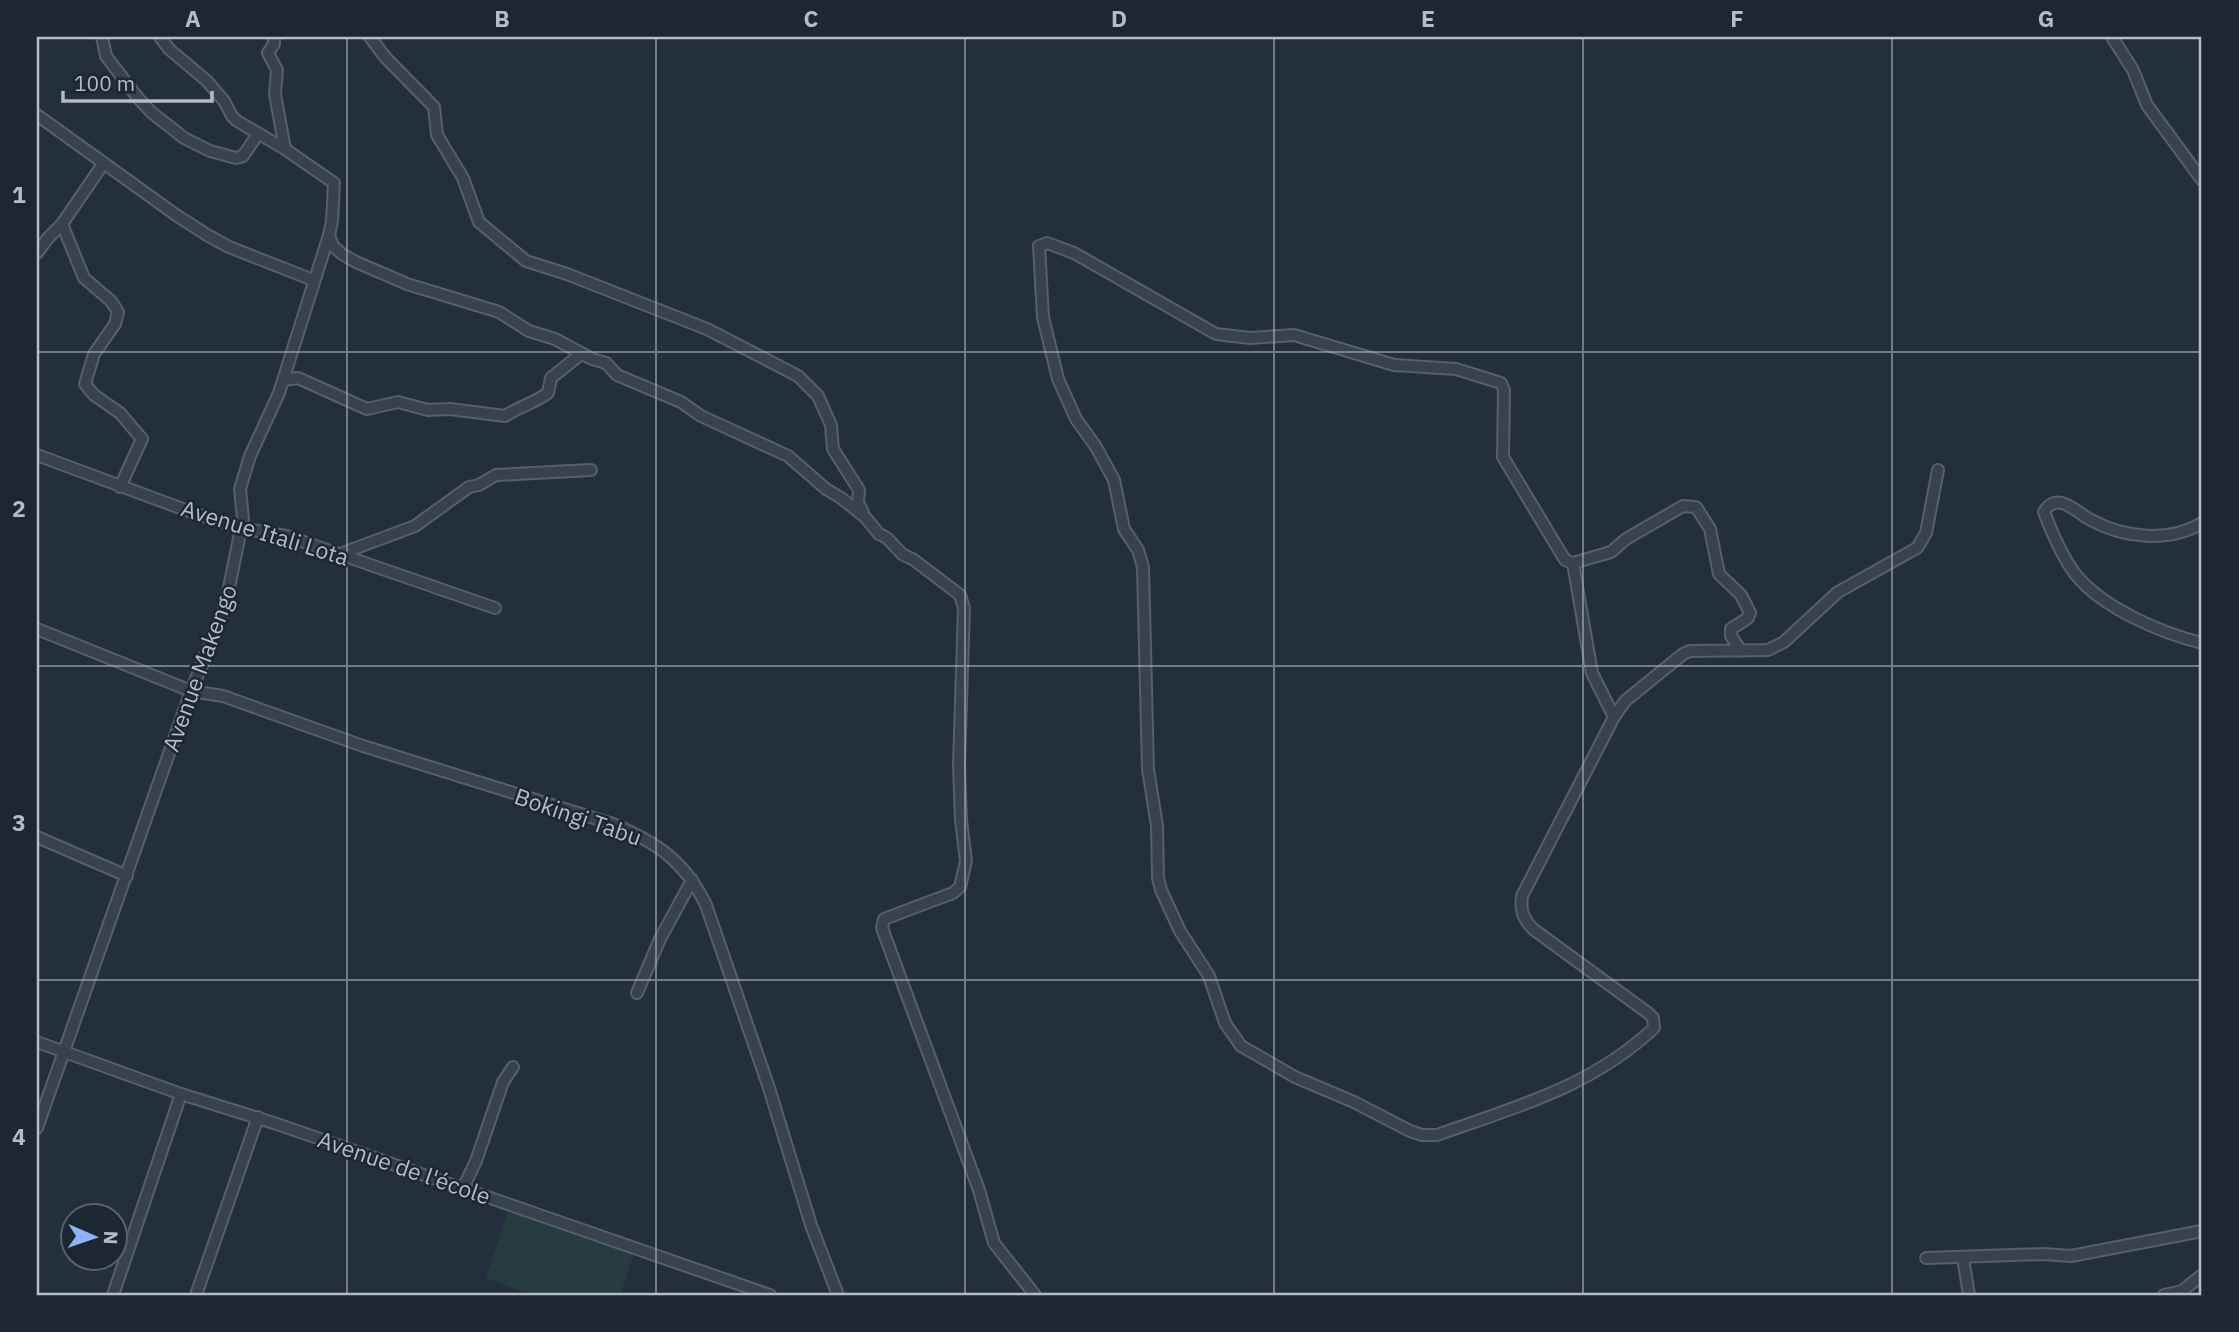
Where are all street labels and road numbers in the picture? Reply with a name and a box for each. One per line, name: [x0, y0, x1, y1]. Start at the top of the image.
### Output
street label: Avenue Itali Lota: [178, 492, 353, 572]
street label: Avenue Makengo: [155, 580, 243, 755]
street label: Bokingi Tabu: [511, 780, 646, 852]
street label: Avenue de l'école: [314, 1123, 495, 1211]

